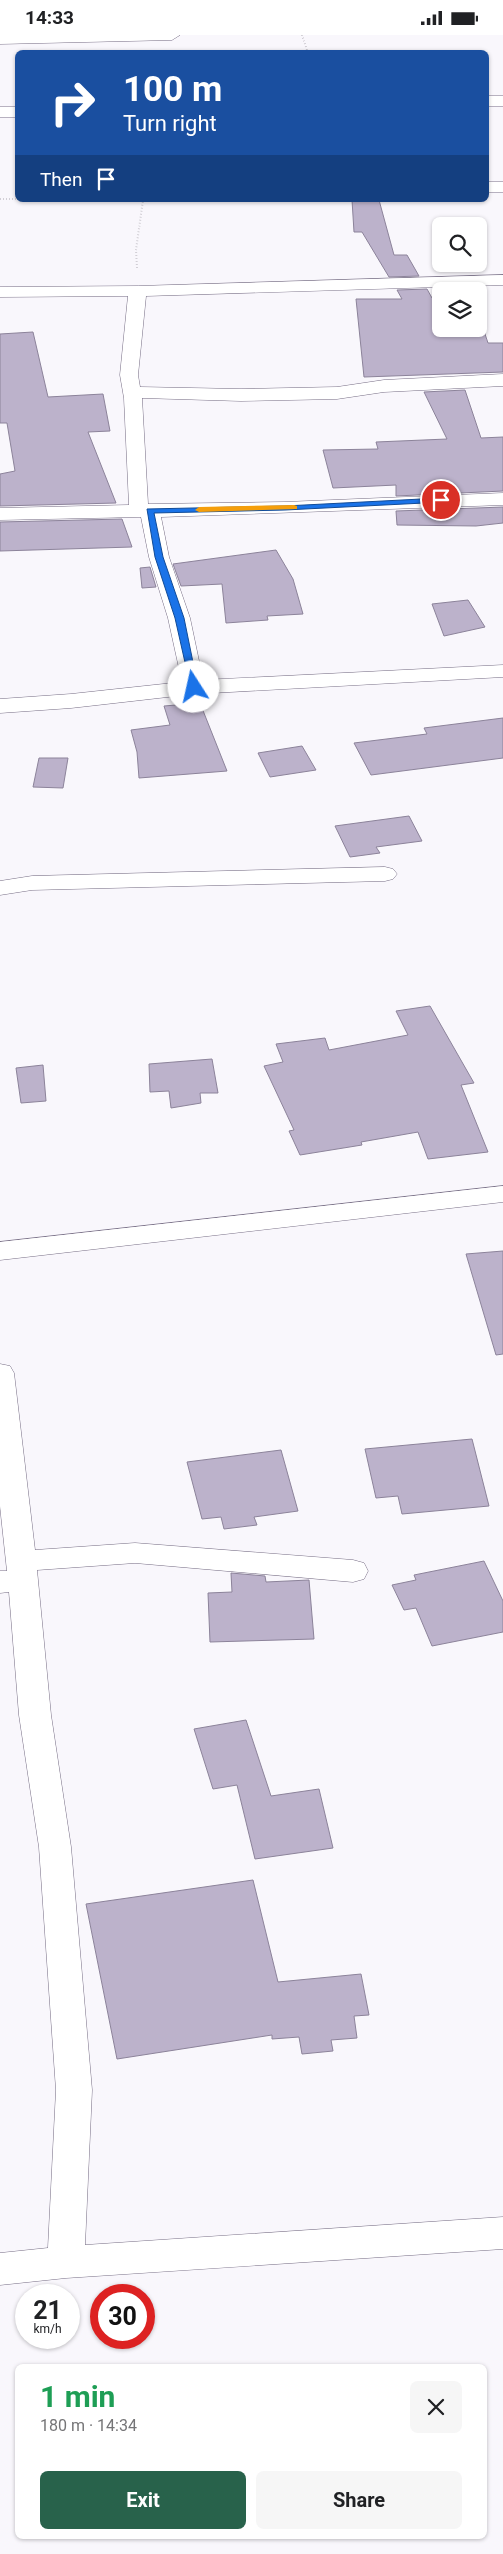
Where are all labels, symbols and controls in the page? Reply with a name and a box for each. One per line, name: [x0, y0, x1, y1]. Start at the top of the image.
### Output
text: 14:33: [25, 6, 74, 29]
text: 100 m: [123, 69, 222, 110]
icon: right: [40, 70, 105, 135]
text: Turn right: [123, 111, 217, 136]
icon: arrive: [92, 165, 120, 193]
text: Then: [40, 168, 82, 191]
map controls: [432, 217, 487, 337]
button: search: [432, 217, 487, 272]
button: layers: [432, 282, 487, 337]
pin: [420, 479, 462, 521]
icon: arrive: [427, 486, 455, 514]
position arrow: [167, 660, 219, 712]
speed limit sign: 30: [90, 2284, 155, 2349]
text: 21: [33, 2296, 62, 2325]
text: km/h: [33, 2322, 62, 2336]
text: 1 min: [40, 2379, 115, 2414]
button: close: [410, 2381, 462, 2433]
text: 180 m · 14:34: [40, 2416, 137, 2435]
button: Exit: [40, 2471, 246, 2529]
button: Share: [256, 2471, 462, 2529]

